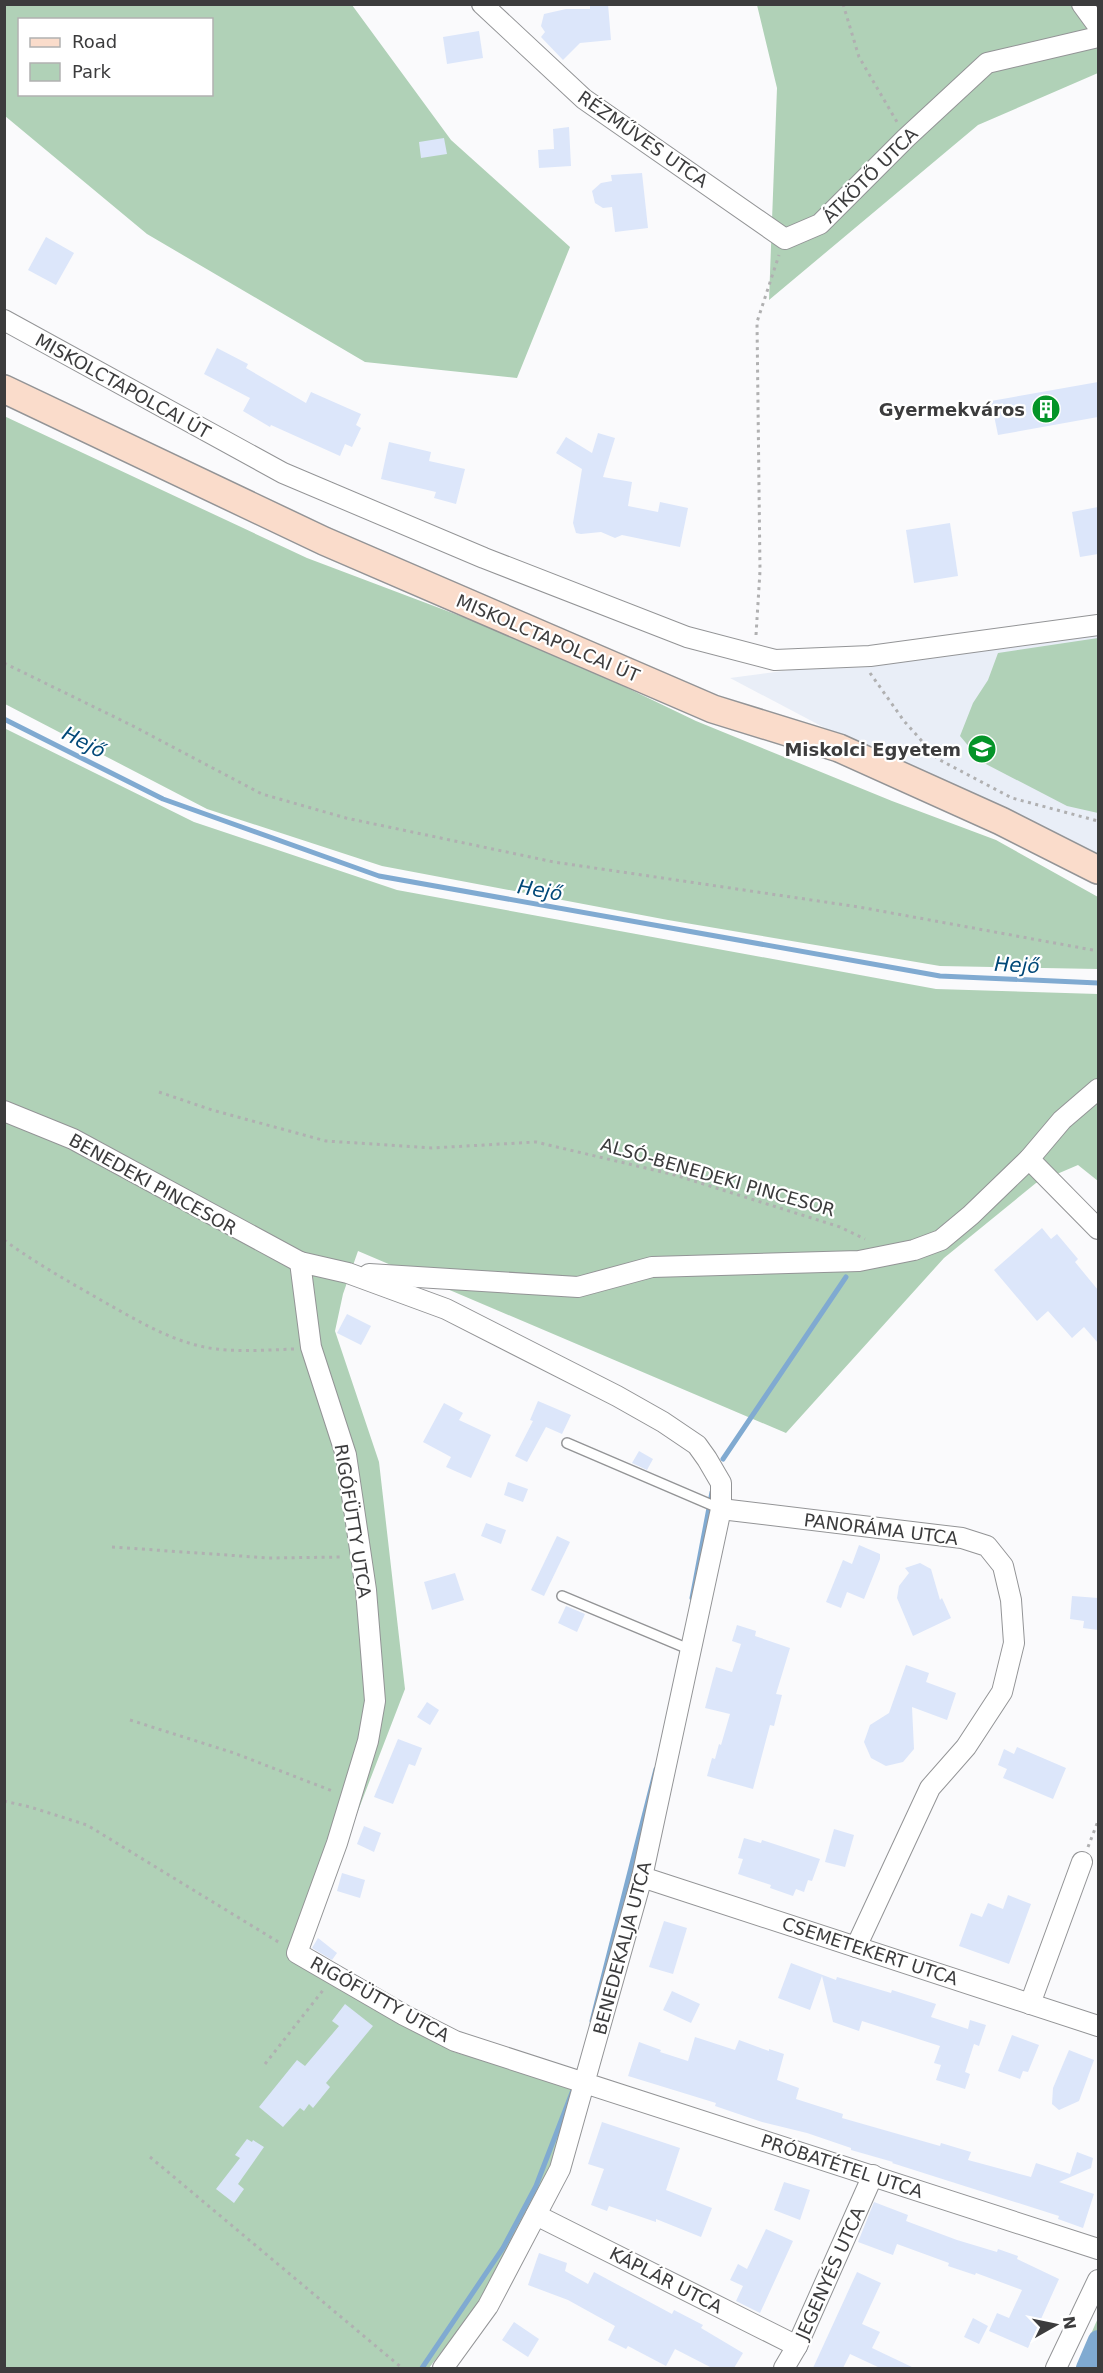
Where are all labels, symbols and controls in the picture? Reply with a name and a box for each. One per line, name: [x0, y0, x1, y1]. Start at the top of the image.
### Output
legend: [18, 18, 213, 96]
text: Road: [72, 31, 117, 52]
text: Park: [72, 61, 111, 82]
street label: RÉZMŰVES UTCA: [574, 86, 713, 192]
street label: ÁTKÖTŐ UTCA: [818, 123, 922, 227]
street label: MISKOLCTAPOLCAI ÚT: [32, 329, 215, 443]
building icon: Gyermekváros: [1030, 393, 1062, 425]
place label: Gyermekváros: [879, 399, 1025, 420]
street label: MISKOLCTAPOLCAI ÚT: [453, 590, 644, 687]
water label: Hejő: [58, 721, 110, 763]
school or university icon: Miskolci Egyetem: [966, 733, 998, 765]
place label: Miskolci Egyetem: [784, 739, 961, 760]
water label: Hejő: [516, 874, 565, 906]
water label: Hejő: [994, 952, 1041, 978]
street label: BENEDEKI PINCESOR: [66, 1129, 240, 1239]
street label: ALSÓ-BENEDEKI PINCESOR: [599, 1133, 837, 1221]
street label: RIGÓFÜTTY UTCA: [330, 1442, 376, 1600]
street label: PANORÁMA UTCA: [803, 1509, 960, 1549]
street label: BENEDEKALJA UTCA: [589, 1858, 655, 2037]
street label: CSEMETEKERT UTCA: [779, 1913, 961, 1990]
street label: RIGÓFÜTTY UTCA: [307, 1952, 454, 2046]
street label: PRÓBATÉTEL UTCA: [758, 2130, 926, 2202]
street label: JEGENYÉS UTCA: [791, 2203, 869, 2343]
street label: KÁPLÁR UTCA: [606, 2243, 726, 2318]
north arrow: [1025, 2295, 1085, 2355]
text: N: [1059, 2315, 1080, 2331]

